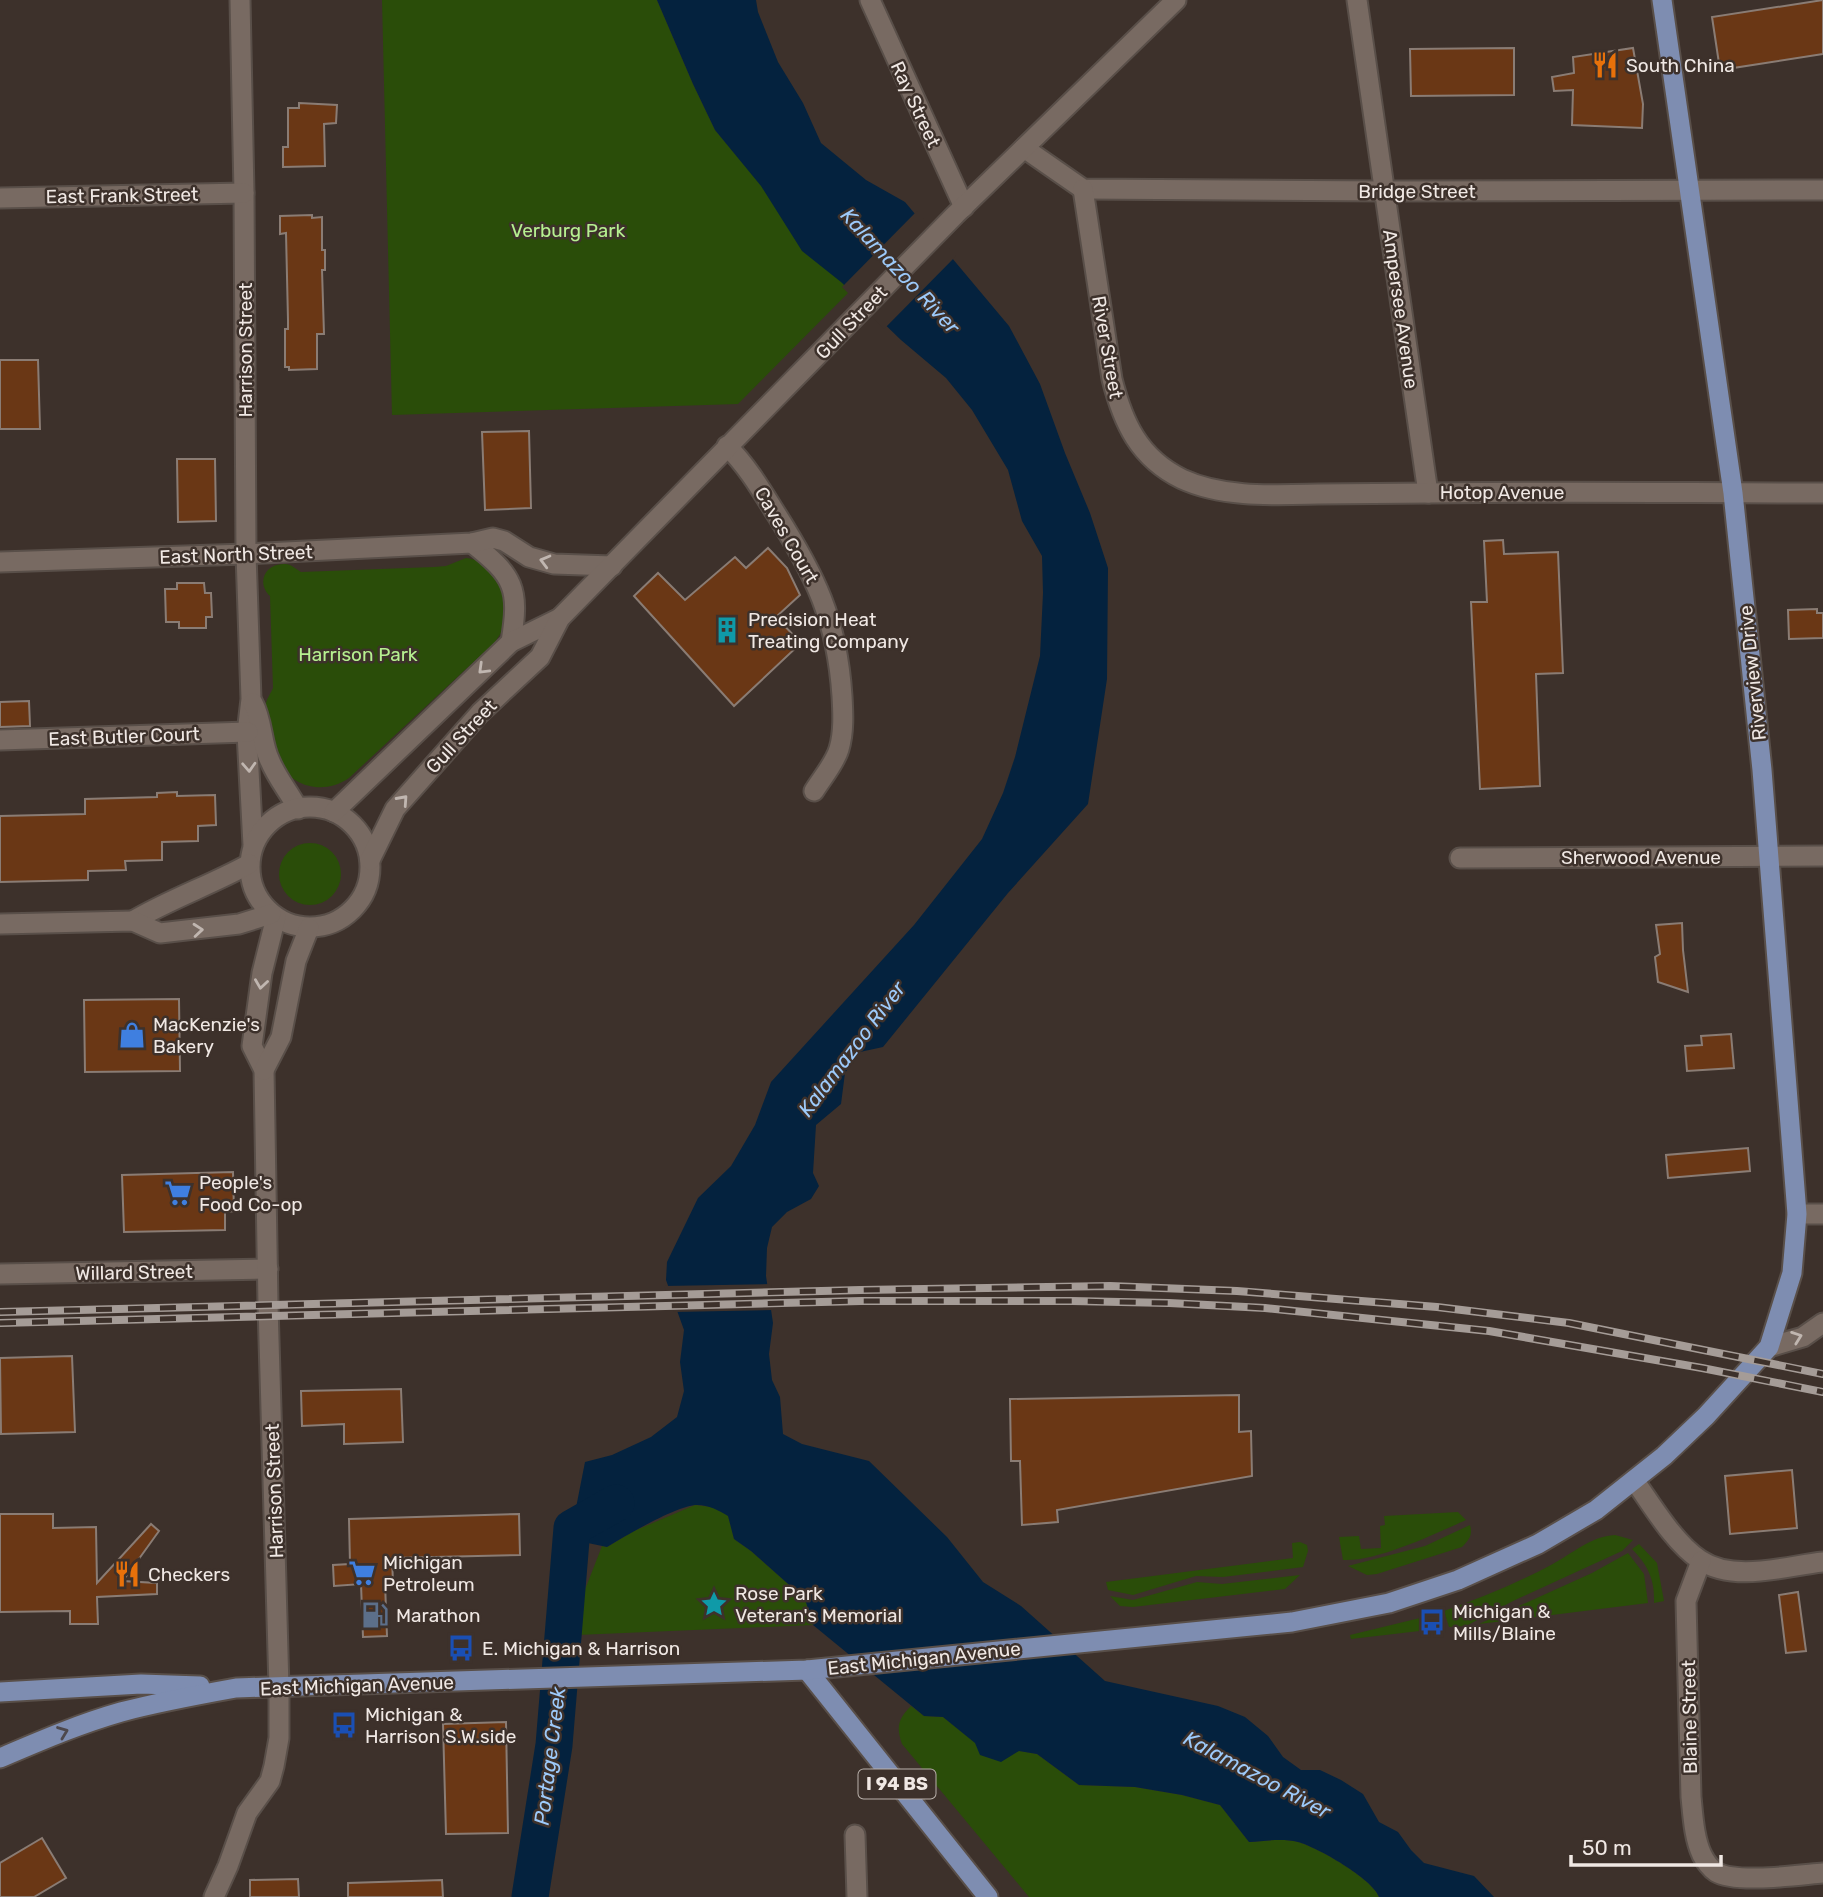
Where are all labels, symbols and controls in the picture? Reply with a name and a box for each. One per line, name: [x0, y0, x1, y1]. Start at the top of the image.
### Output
restaurant icon: South China: [1590, 50, 1620, 80]
place label: South China: [1626, 54, 1735, 77]
street label: Ray Street: [886, 58, 946, 151]
street label: Bridge Street: [1358, 180, 1476, 203]
street label: East Frank Street: [45, 183, 199, 208]
water label: Kalamazoo River: [836, 203, 966, 339]
park label: Verburg Park: [511, 219, 625, 242]
street label: Ampersee Avenue: [1378, 228, 1423, 390]
street label: Gull Street: [811, 280, 892, 364]
street label: Harrison Street: [234, 282, 257, 417]
street label: River Street: [1087, 294, 1128, 401]
street label: Hotop Avenue: [1440, 481, 1564, 504]
street label: Caves Court: [750, 483, 824, 588]
street label: East North Street: [159, 540, 314, 569]
one-way arrow: [539, 555, 551, 569]
street label: Riverview Drive: [1734, 604, 1771, 742]
place label: Precision Heat Treating Company: [748, 608, 909, 653]
building icon: Precision Heat Treating Company: [712, 615, 742, 645]
park label: Harrison Park: [298, 643, 418, 666]
one-way arrow: [478, 660, 491, 673]
street label: Gull Street: [421, 694, 502, 778]
street label: East Butler Court: [48, 722, 201, 751]
one-way arrow: [241, 762, 256, 773]
one-way arrow: [395, 796, 407, 809]
street label: Sherwood Avenue: [1561, 846, 1721, 869]
one-way arrow: [193, 923, 204, 938]
water label: Kalamazoo River: [793, 975, 911, 1121]
one-way arrow: [253, 978, 268, 990]
place label: MacKenzie's Bakery: [153, 1013, 260, 1058]
shop icon: MacKenzie's Bakery: [117, 1020, 147, 1050]
place label: People's Food Co-op: [199, 1171, 303, 1216]
supermarket icon: People's Food Co-op: [163, 1178, 193, 1208]
street label: Willard Street: [75, 1260, 193, 1285]
one-way arrow: [1790, 1332, 1802, 1346]
street label: Harrison Street: [261, 1423, 288, 1559]
place label: Michigan Petroleum: [383, 1551, 475, 1596]
supermarket icon: Michigan Petroleum: [347, 1558, 377, 1588]
restaurant icon: Checkers: [112, 1559, 142, 1589]
place label: Checkers: [148, 1563, 230, 1586]
place label: Rose Park Veteran's Memorial: [735, 1582, 902, 1627]
place icon: Rose Park Veteran's Memorial: [699, 1589, 729, 1619]
fuel station icon: Marathon: [360, 1600, 390, 1630]
place label: Michigan & Mills/Blaine: [1453, 1600, 1556, 1645]
place label: Marathon: [396, 1604, 480, 1627]
bus stop icon: Michigan & Mills/Blaine: [1417, 1607, 1447, 1637]
bus stop icon: E. Michigan & Harrison: [446, 1633, 476, 1663]
place label: E. Michigan & Harrison: [482, 1637, 680, 1660]
street label: East Michigan Avenue: [826, 1637, 1022, 1680]
street label: Blaine Street: [1677, 1659, 1702, 1774]
street label: East Michigan Avenue: [260, 1671, 454, 1700]
water label: Portage Creek: [529, 1684, 571, 1827]
place label: Michigan & Harrison S.W.side: [365, 1703, 516, 1748]
bus stop icon: Michigan & Harrison S.W.side: [329, 1710, 359, 1740]
water label: Kalamazoo River: [1180, 1725, 1336, 1824]
one-way arrow: [57, 1726, 69, 1740]
road number: I 94 BS: [858, 1770, 936, 1798]
scale bar: [1571, 1824, 1722, 1868]
text: 50 m: [1582, 1835, 1632, 1860]

